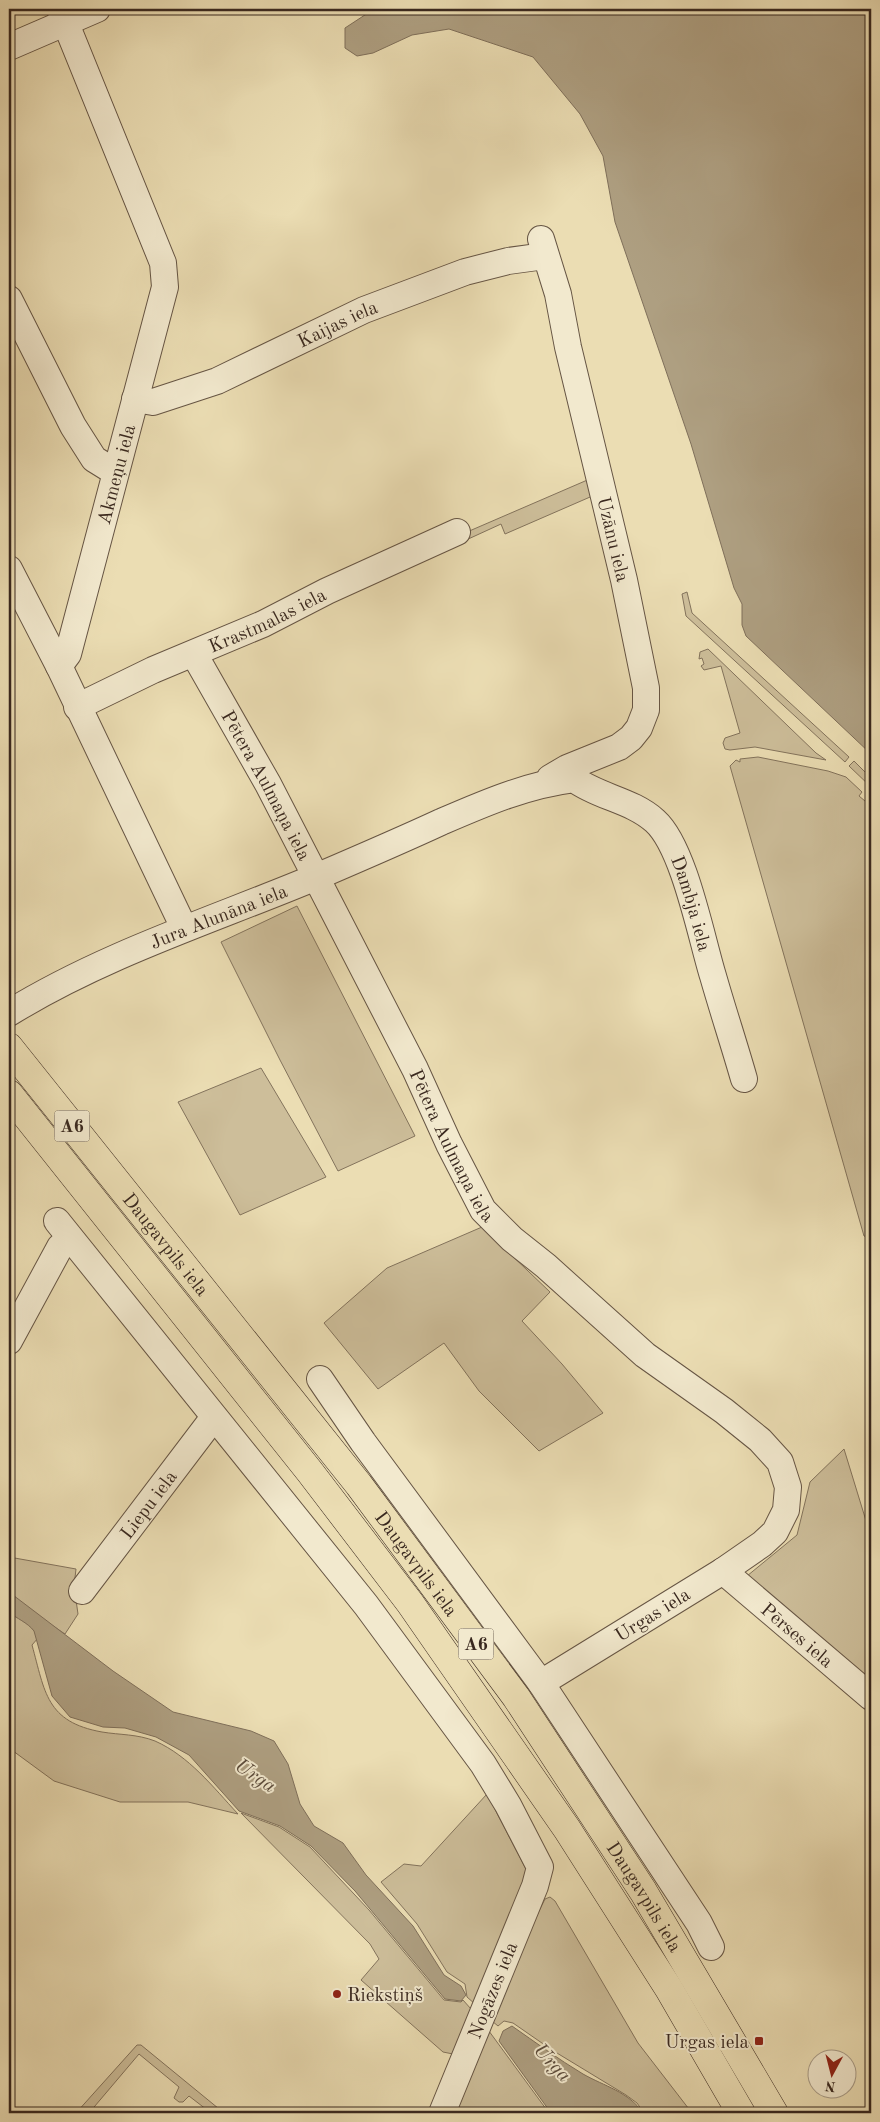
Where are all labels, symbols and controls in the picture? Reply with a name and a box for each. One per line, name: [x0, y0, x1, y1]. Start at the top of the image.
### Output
street label: Kaijas iela: [295, 299, 381, 353]
street label: Akmeņu iela: [96, 422, 140, 527]
street label: Uzānu iela: [592, 495, 631, 585]
street label: Krastmalas iela: [206, 586, 330, 658]
street label: Pētera Aulmaņa iela: [216, 708, 313, 865]
street label: Dambja iela: [666, 854, 713, 954]
street label: Jura Alunāna iela: [148, 882, 291, 954]
street label: Pētera Aulmaņa iela: [405, 1067, 497, 1227]
road number: A6: [54, 1110, 90, 1142]
street label: Daugavpils iela: [118, 1190, 211, 1301]
street label: Liepu iela: [118, 1467, 182, 1543]
street label: Daugavpils iela: [370, 1509, 460, 1621]
street label: Urgas iela: [613, 1585, 695, 1646]
street label: Pērses iela: [756, 1601, 836, 1673]
road number: A6: [458, 1628, 494, 1660]
water label: Urga: [231, 1756, 279, 1798]
street label: Daugavpils iela: [602, 1839, 684, 1957]
street label: Nogāzes iela: [466, 1939, 523, 2042]
place label: Riekstiņš: [347, 1987, 423, 2006]
marker: Riekstiņš: [331, 1988, 343, 2000]
place label: Urgas iela: [665, 2034, 750, 2053]
marker: Urgas iela: [753, 2035, 765, 2047]
water label: Urga: [529, 2040, 574, 2087]
north arrow: [808, 2050, 858, 2100]
text: N: [824, 2078, 837, 2094]

